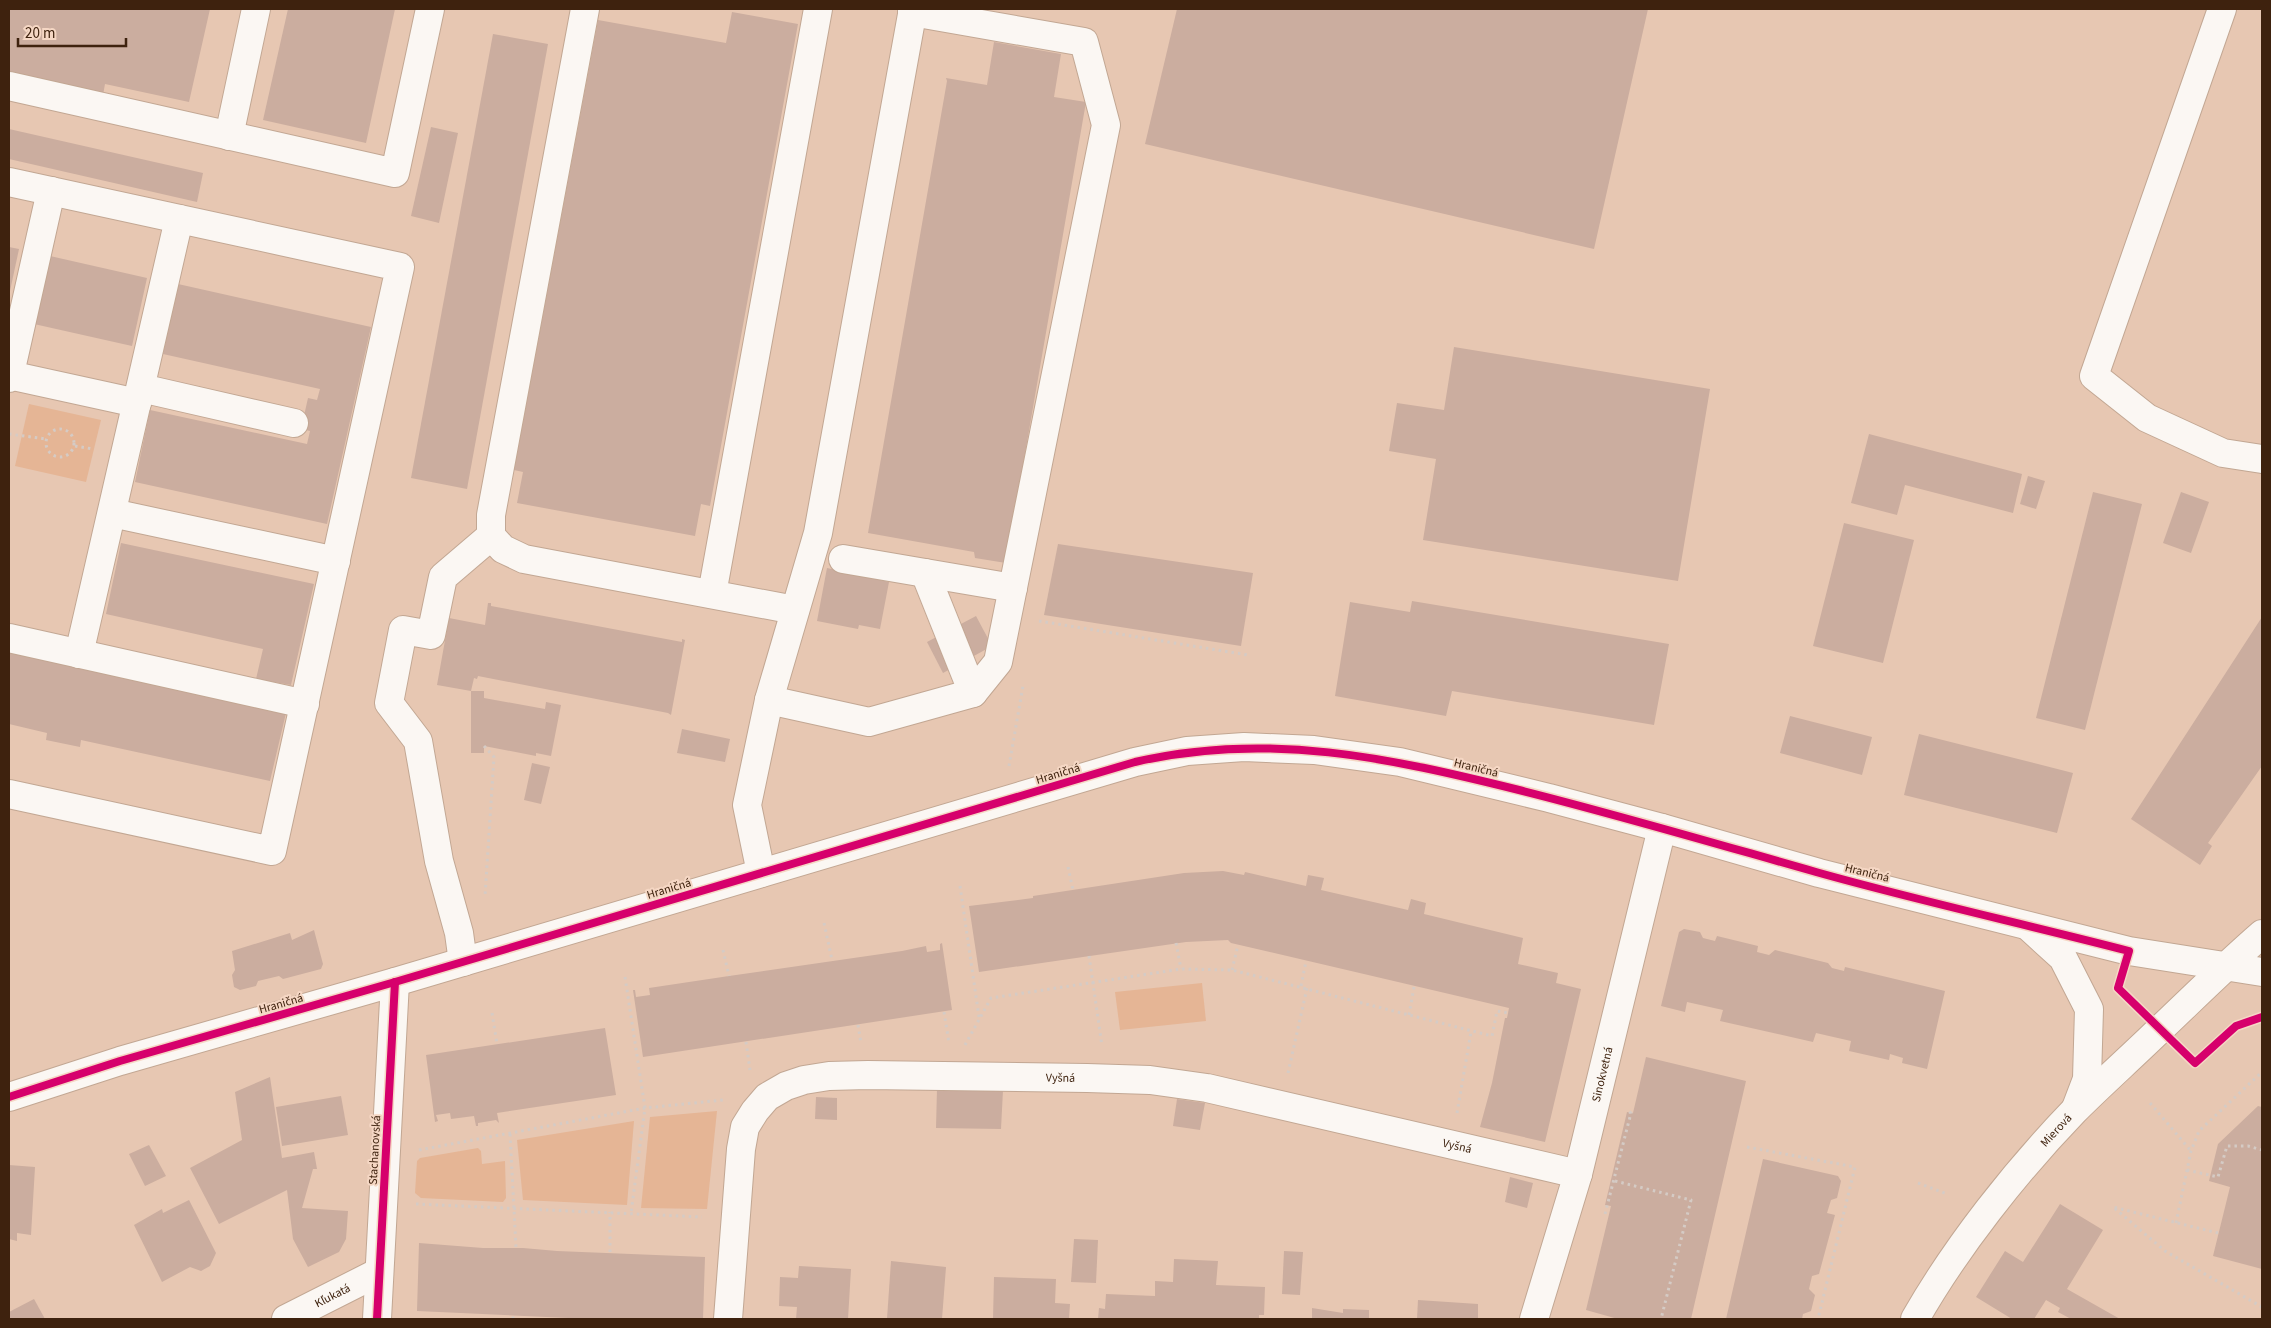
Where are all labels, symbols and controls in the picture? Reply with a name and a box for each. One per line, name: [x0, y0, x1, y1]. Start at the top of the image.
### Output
scale bar: [18, 15, 125, 47]
text: 20 m: [25, 23, 55, 44]
street label: Hraničná: [1452, 754, 1500, 782]
street label: Hraničná: [1034, 759, 1082, 789]
street label: Hraničná: [1843, 859, 1891, 887]
street label: Hraničná: [645, 874, 693, 904]
street label: Hraničná: [257, 990, 305, 1018]
street label: Sinokvetná: [1587, 1045, 1617, 1104]
street label: Vyšná: [1046, 1069, 1075, 1086]
street label: Mierová: [2036, 1110, 2076, 1151]
street label: Stachanovská: [365, 1115, 385, 1185]
street label: Vyšná: [1441, 1134, 1474, 1158]
street label: Kľukatá: [312, 1279, 353, 1312]

